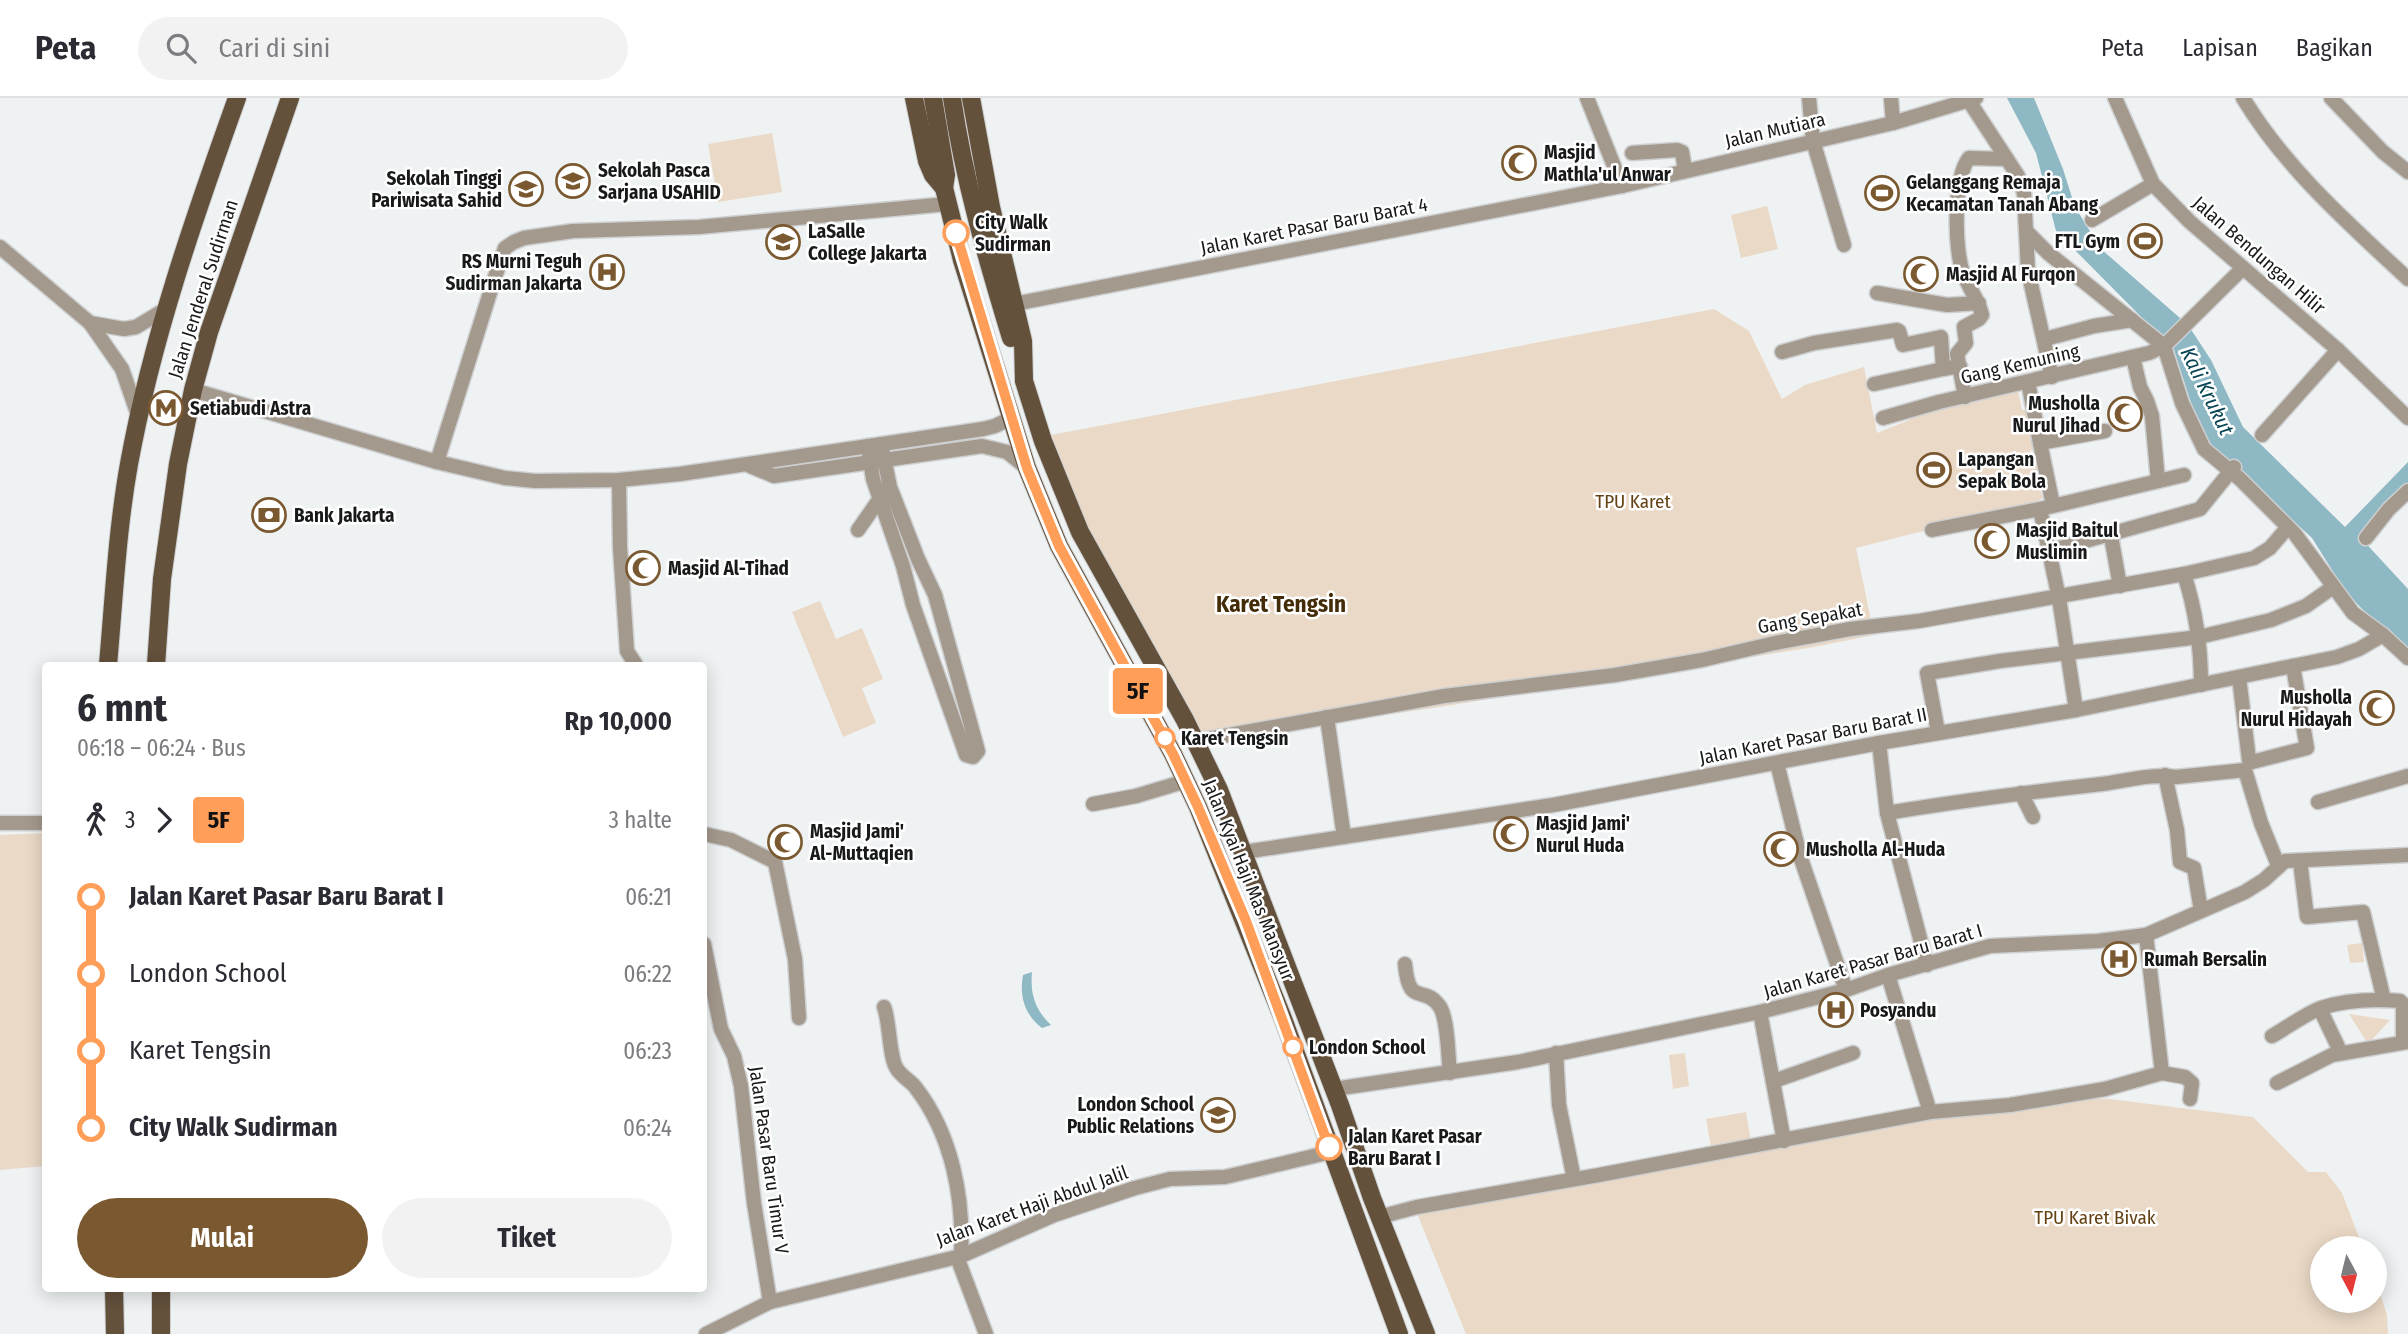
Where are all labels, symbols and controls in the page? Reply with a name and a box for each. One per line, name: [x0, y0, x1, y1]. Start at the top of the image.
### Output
search box: [138, 17, 628, 80]
text: Peta: [35, 28, 96, 68]
icon: search: [162, 29, 200, 67]
text: Cari di sini: [218, 33, 330, 64]
text: Peta: [2101, 34, 2144, 62]
text: Lapisan: [2182, 34, 2258, 62]
text: Bagikan: [2296, 34, 2373, 62]
street label: Jalan Mutiara: [1723, 107, 1827, 153]
place label: Masjid Mathla'ul Anwar: [1544, 141, 1672, 186]
mosque icon: Masjid Mathla'ul Anwar: [1500, 144, 1538, 182]
place label: Sekolah Pasca Sarjana USAHID: [598, 159, 721, 204]
school or university icon: Sekolah Pasca Sarjana USAHID: [554, 162, 592, 200]
place label: Sekolah Tinggi Pariwisata Sahid: [371, 167, 502, 212]
school or university icon: Sekolah Tinggi Pariwisata Sahid: [507, 170, 545, 208]
place label: Gelanggang Remaja Kecamatan Tanah Abang: [1906, 171, 2099, 216]
sports icon: Gelanggang Remaja Kecamatan Tanah Abang: [1863, 174, 1901, 212]
street label: Jalan Bendungan Hilir: [2188, 191, 2330, 319]
street label: Jalan Karet Pasar Baru Barat 4: [1199, 193, 1429, 259]
street label: Jalan Jenderal Sudirman: [163, 197, 243, 381]
place label: City Walk Sudirman: [975, 211, 1051, 256]
place label: LaSalle College Jakarta: [808, 220, 927, 265]
marker: City Walk Sudirman: [943, 220, 969, 246]
sports icon: FTL Gym: [2126, 222, 2164, 260]
school or university icon: LaSalle College Jakarta: [764, 223, 802, 261]
place label: FTL Gym: [2055, 230, 2120, 253]
place label: RS Murni Teguh Sudirman Jakarta: [446, 250, 582, 295]
hospital icon: RS Murni Teguh Sudirman Jakarta: [588, 253, 626, 291]
mosque icon: Masjid Al Furqon: [1902, 255, 1940, 293]
place label: Masjid Al Furqon: [1946, 263, 2075, 286]
street label: Gang Kemuning: [1958, 339, 2082, 389]
water label: Kali Krukut: [2175, 343, 2240, 439]
metro station icon: Setiabudi Astra: [147, 389, 185, 427]
place label: Musholla Nurul Jihad: [2013, 392, 2100, 437]
mosque icon: Musholla Nurul Jihad: [2106, 395, 2144, 433]
place label: Setiabudi Astra: [190, 397, 311, 420]
place label: Lapangan Sepak Bola: [1958, 448, 2046, 493]
sports icon: Lapangan Sepak Bola: [1915, 451, 1953, 489]
park label: TPU Karet: [1595, 490, 1671, 513]
bank icon: Bank Jakarta: [250, 496, 288, 534]
place label: Bank Jakarta: [294, 504, 394, 527]
place label: Masjid Baitul Muslimin: [2016, 519, 2119, 564]
mosque icon: Masjid Baitul Muslimin: [1973, 522, 2011, 560]
mosque icon: Masjid Al-Tihad: [624, 549, 662, 587]
place label: Masjid Al-Tihad: [668, 557, 789, 580]
district label: Karet Tengsin: [1216, 590, 1346, 618]
street label: Gang Sepakat: [1756, 597, 1865, 639]
line badge: 5F: [1106, 668, 1170, 714]
text: 5F: [1127, 677, 1149, 705]
text: 6 mnt: [77, 685, 167, 731]
place label: Musholla Nurul Hidayah: [2241, 686, 2352, 731]
mosque icon: Musholla Nurul Hidayah: [2358, 689, 2396, 727]
street label: Jalan Karet Pasar Baru Barat II: [1697, 703, 1929, 769]
text: Rp 10,000: [565, 706, 672, 737]
place label: Karet Tengsin: [1181, 727, 1288, 750]
marker: Karet Tengsin: [1155, 728, 1175, 748]
text: 06:18 – 06:24 · Bus: [77, 734, 246, 762]
street label: Jalan Kyai Haji Mas Mansyur: [1198, 776, 1300, 984]
icon: walk: [77, 801, 115, 839]
icon: forward: [145, 801, 183, 839]
text: 3: [125, 806, 135, 834]
text: 5F: [207, 806, 230, 834]
text: 3 halte: [608, 806, 672, 834]
place label: Masjid Jami' Nurul Huda: [1536, 812, 1630, 857]
mosque icon: Masjid Jami' Nurul Huda: [1492, 815, 1530, 853]
place label: Masjid Jami' Al-Muttaqien: [809, 820, 914, 865]
mosque icon: Masjid Jami' Al-Muttaqien: [766, 823, 804, 861]
mosque icon: Musholla Al-Huda: [1762, 830, 1800, 868]
place label: Musholla Al-Huda: [1806, 838, 1945, 861]
text: Jalan Karet Pasar Baru Barat I: [129, 881, 444, 912]
text: 06:21: [625, 883, 672, 911]
street label: Jalan Karet Pasar Baru Barat I: [1761, 919, 1985, 1003]
hospital icon: Rumah Bersalin: [2100, 940, 2138, 978]
place label: Rumah Bersalin: [2144, 948, 2267, 971]
text: London School: [129, 958, 287, 989]
text: 06:22: [623, 960, 672, 988]
hospital icon: Posyandu: [1817, 991, 1855, 1029]
place label: Posyandu: [1860, 999, 1936, 1022]
text: Karet Tengsin: [129, 1035, 272, 1066]
place label: London School: [1309, 1036, 1426, 1059]
text: 06:23: [623, 1037, 672, 1065]
marker: London School: [1283, 1037, 1303, 1057]
street label: Jalan Pasar Baru Timur V: [744, 1065, 794, 1256]
place label: London School Public Relations: [1067, 1093, 1195, 1138]
school or university icon: London School Public Relations: [1199, 1096, 1237, 1134]
text: City Walk Sudirman: [129, 1112, 338, 1143]
text: 06:24: [623, 1114, 672, 1142]
place label: Jalan Karet Pasar Baru Barat I: [1347, 1125, 1483, 1170]
marker: Jalan Karet Pasar Baru Barat I: [1316, 1134, 1342, 1160]
street label: Jalan Karet Haji Abdul Jalil: [933, 1161, 1131, 1251]
button: Mulai: [77, 1198, 368, 1278]
button: Tiket: [382, 1198, 672, 1278]
park label: TPU Karet Bivak: [2034, 1206, 2156, 1229]
north arrow: [2310, 1236, 2387, 1312]
map controls: [2310, 1236, 2387, 1313]

